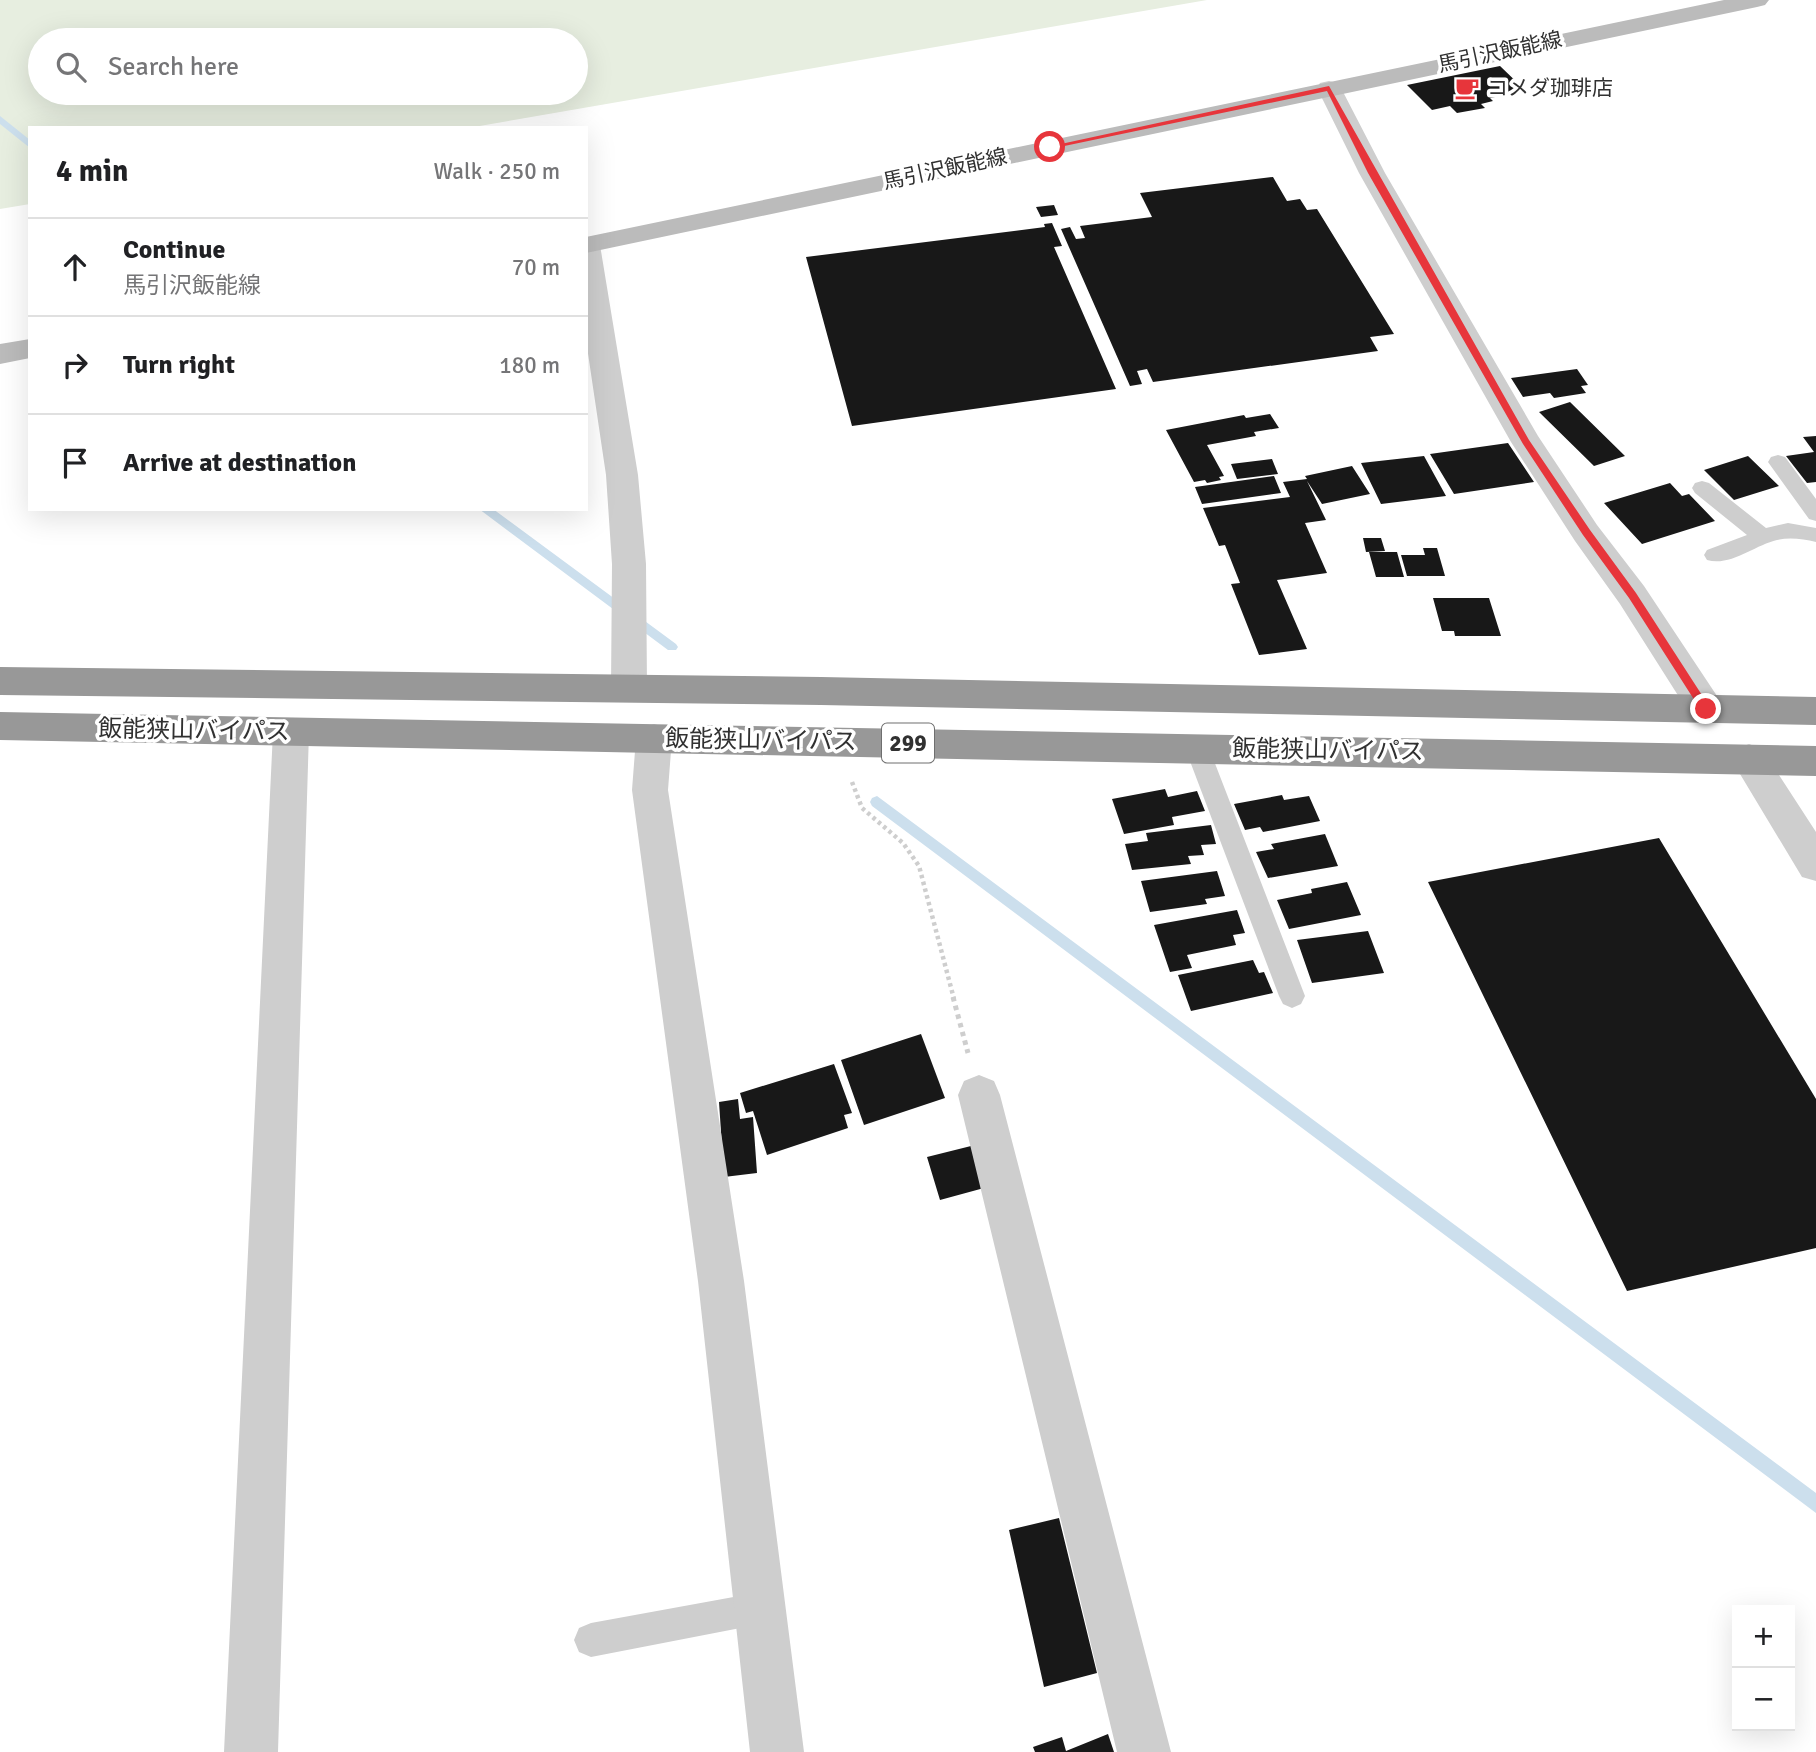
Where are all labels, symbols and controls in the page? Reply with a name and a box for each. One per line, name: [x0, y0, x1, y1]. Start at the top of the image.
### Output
street label: 馬引沢飯能線: [1436, 26, 1564, 78]
search box: [28, 28, 588, 105]
icon: search: [52, 48, 90, 86]
text: Search here: [108, 51, 239, 83]
cafe icon: コメダ珈琲店: [1453, 74, 1481, 102]
place label: コメダ珈琲店: [1487, 75, 1613, 101]
route start: [1034, 131, 1065, 162]
street label: 馬引沢飯能線: [881, 143, 1009, 195]
text: 4 min: [56, 153, 128, 190]
text: Walk · 250 m: [434, 157, 560, 186]
text: Continue: [123, 234, 225, 266]
icon: ahead: [56, 248, 94, 286]
text: 70 m: [512, 253, 560, 282]
text: 馬引沢飯能線: [123, 271, 261, 300]
icon: right: [56, 346, 94, 384]
text: Turn right: [123, 349, 235, 381]
text: 180 m: [499, 351, 560, 380]
icon: arrive: [56, 444, 94, 482]
text: Arrive at destination: [123, 447, 356, 479]
route end: [1690, 693, 1721, 724]
street label: 飯能狭山バイパス: [98, 713, 290, 747]
street label: 飯能狭山バイパス: [665, 723, 857, 757]
road number: 299: [882, 723, 934, 762]
street label: 飯能狭山バイパス: [1232, 733, 1424, 767]
map controls: [1732, 1605, 1795, 1731]
button: +: [1732, 1605, 1795, 1668]
button: −: [1732, 1668, 1795, 1731]

